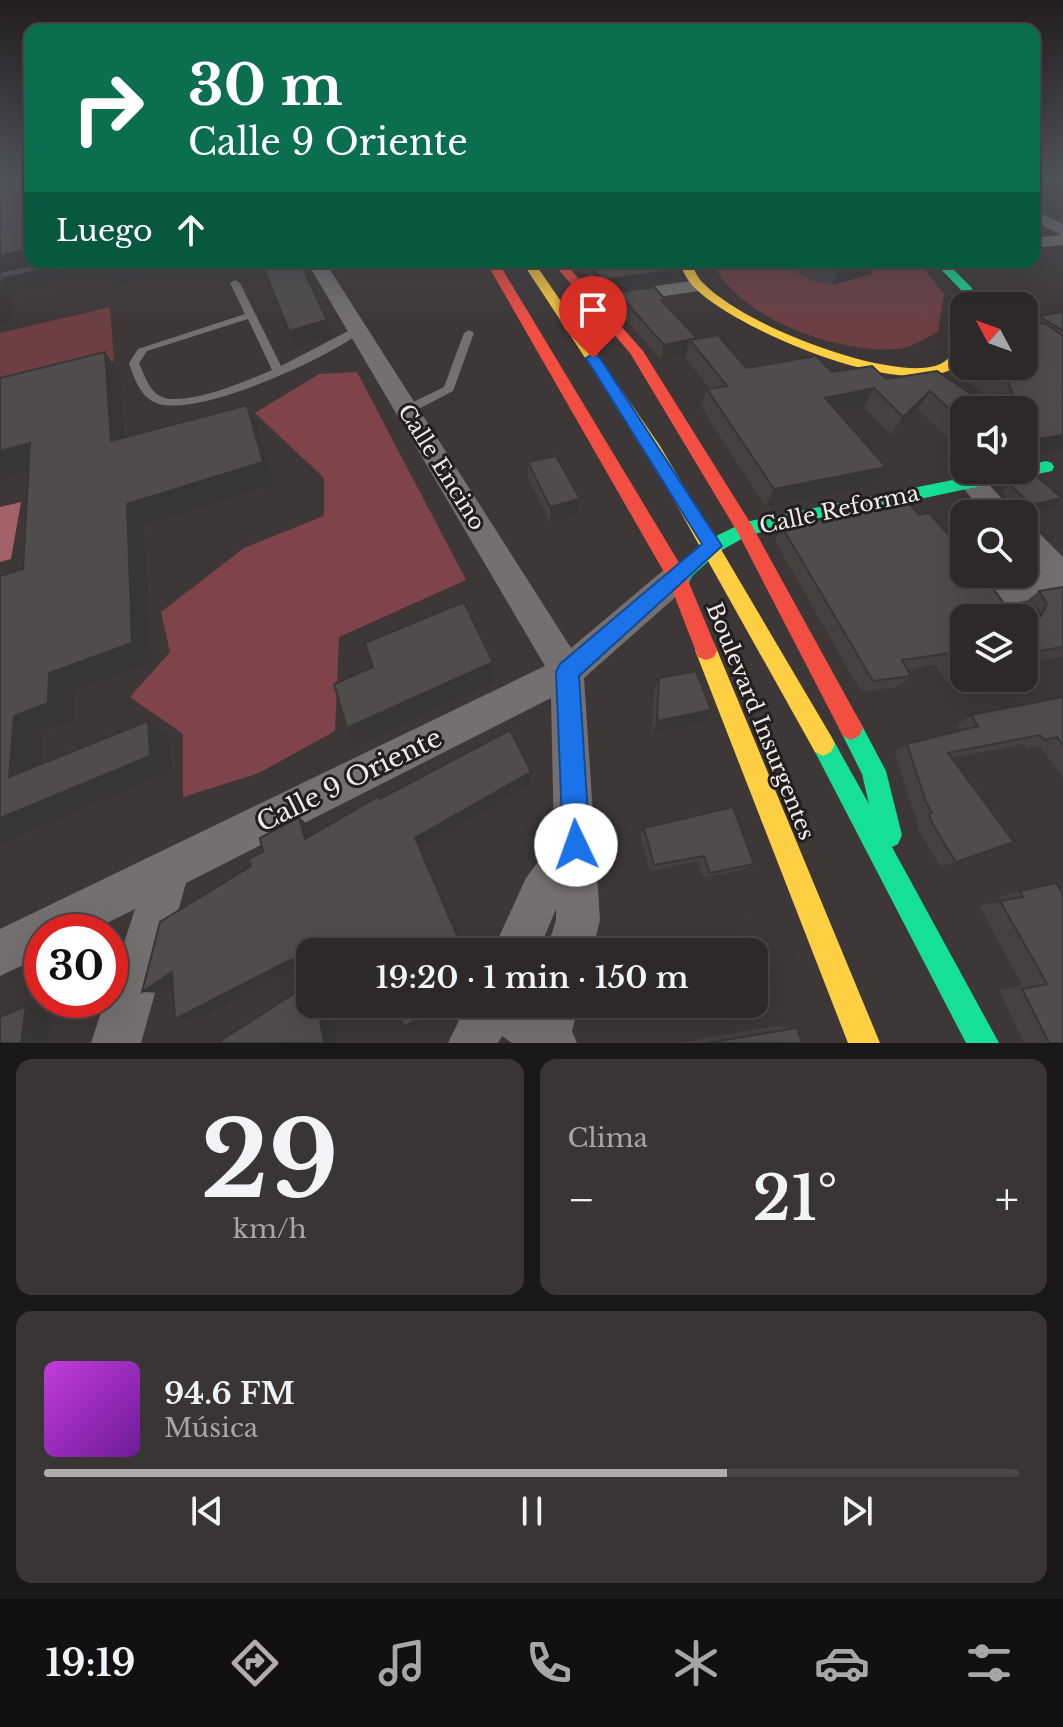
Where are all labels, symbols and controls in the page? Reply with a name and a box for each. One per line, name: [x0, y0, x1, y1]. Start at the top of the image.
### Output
text: 30 m: [188, 51, 343, 120]
icon: right: [56, 56, 160, 160]
text: Calle 9 Oriente: [188, 120, 468, 165]
icon: ahead: [169, 208, 213, 252]
text: Luego: [56, 212, 153, 249]
pin: [559, 276, 627, 358]
icon: arrive: [571, 288, 615, 332]
north arrow: [950, 292, 1038, 380]
map controls: [950, 292, 1038, 692]
button: sound: [950, 396, 1038, 484]
street label: Calle Encino: [392, 399, 491, 535]
street label: Calle Reforma: [757, 479, 922, 540]
button: search: [950, 500, 1038, 588]
street label: Boulevard Insurgentes: [701, 599, 821, 844]
button: layers: [950, 604, 1038, 692]
street label: Calle 9 Oriente: [251, 721, 447, 839]
position arrow: [534, 803, 618, 887]
speed limit sign: 30: [24, 914, 128, 1018]
text: 19:20 · 1 min · 150 m: [375, 959, 689, 996]
text: 29: [201, 1096, 339, 1225]
text: Clima: [568, 1122, 648, 1154]
text: 21°: [753, 1162, 838, 1236]
text: −: [568, 1172, 595, 1227]
text: +: [995, 1172, 1019, 1227]
text: km/h: [233, 1213, 307, 1245]
text: 94.6 FM: [164, 1375, 295, 1412]
text: Música: [164, 1412, 258, 1444]
icon: previous: [185, 1489, 229, 1533]
icon: pause: [510, 1489, 554, 1533]
icon: next: [835, 1489, 879, 1533]
icon: directions: [227, 1635, 283, 1691]
icon: music: [374, 1635, 430, 1691]
icon: phone: [521, 1635, 577, 1691]
icon: climate: [668, 1635, 724, 1691]
icon: car: [814, 1635, 870, 1691]
icon: filters: [961, 1635, 1017, 1691]
text: 19:19: [45, 1641, 136, 1686]

